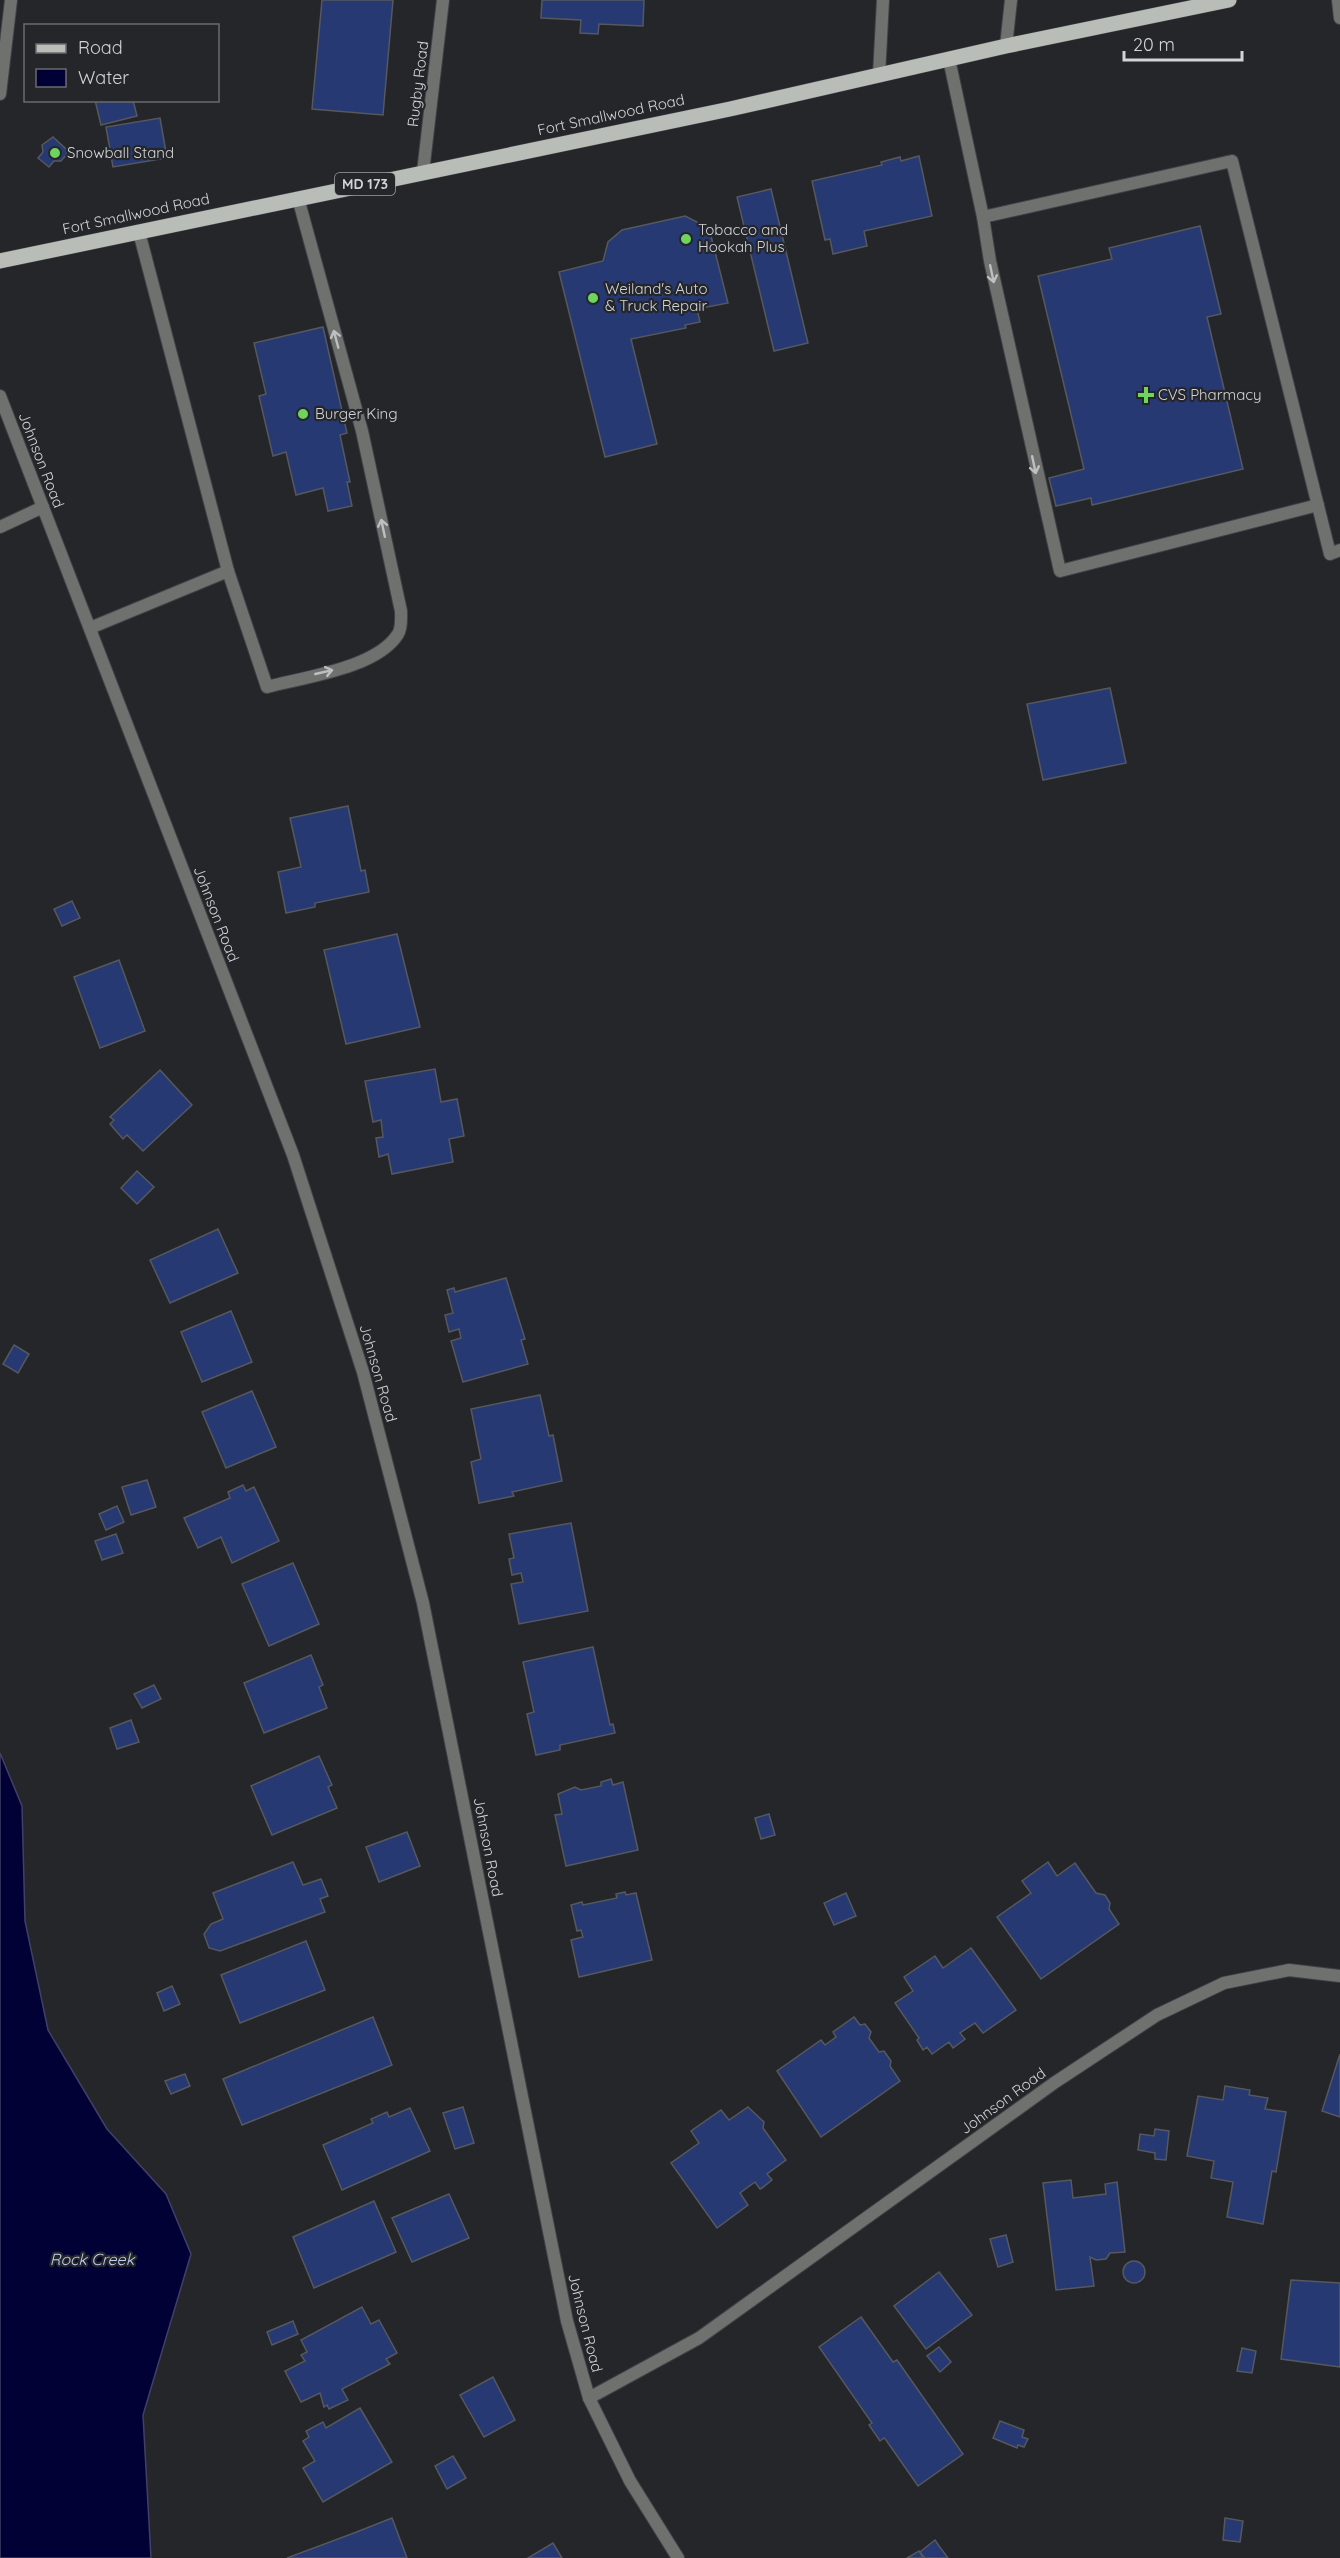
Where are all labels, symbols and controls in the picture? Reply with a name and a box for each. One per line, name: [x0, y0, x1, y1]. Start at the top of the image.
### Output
legend: [24, 24, 219, 102]
scale bar: [1124, 24, 1242, 62]
text: 20 m: [1133, 33, 1175, 56]
text: Road: [78, 36, 123, 59]
street label: Rugby Road: [403, 40, 432, 128]
text: Water: [78, 66, 129, 89]
street label: Fort Smallwood Road: [536, 90, 686, 139]
place label: Snowball Stand: [67, 143, 174, 162]
marker: Snowball Stand: [48, 146, 62, 160]
road number: MD 173: [335, 173, 395, 195]
street label: Fort Smallwood Road: [61, 189, 211, 238]
place label: Tobacco and Hookah Plus: [698, 220, 788, 256]
marker: Tobacco and Hookah Plus: [679, 232, 693, 246]
one-way arrow: [987, 265, 999, 284]
place label: Weiland's Auto & Truck Repair: [605, 279, 707, 315]
marker: Weiland's Auto & Truck Repair: [586, 291, 600, 305]
one-way arrow: [330, 330, 341, 349]
place label: CVS Pharmacy: [1158, 385, 1262, 404]
marker: CVS Pharmacy: [1139, 388, 1153, 402]
place label: Burger King: [315, 404, 398, 423]
marker: Burger King: [296, 407, 310, 421]
street label: Johnson Road: [15, 409, 68, 510]
one-way arrow: [1029, 455, 1041, 474]
one-way arrow: [377, 519, 388, 539]
one-way arrow: [314, 666, 333, 678]
street label: Johnson Road: [190, 863, 243, 964]
street label: Johnson Road: [355, 1322, 402, 1424]
street label: Johnson Road: [470, 1796, 507, 1898]
street label: Johnson Road: [956, 2063, 1049, 2138]
water label: Rock Creek: [50, 2249, 136, 2269]
street label: Johnson Road: [564, 2272, 607, 2374]

